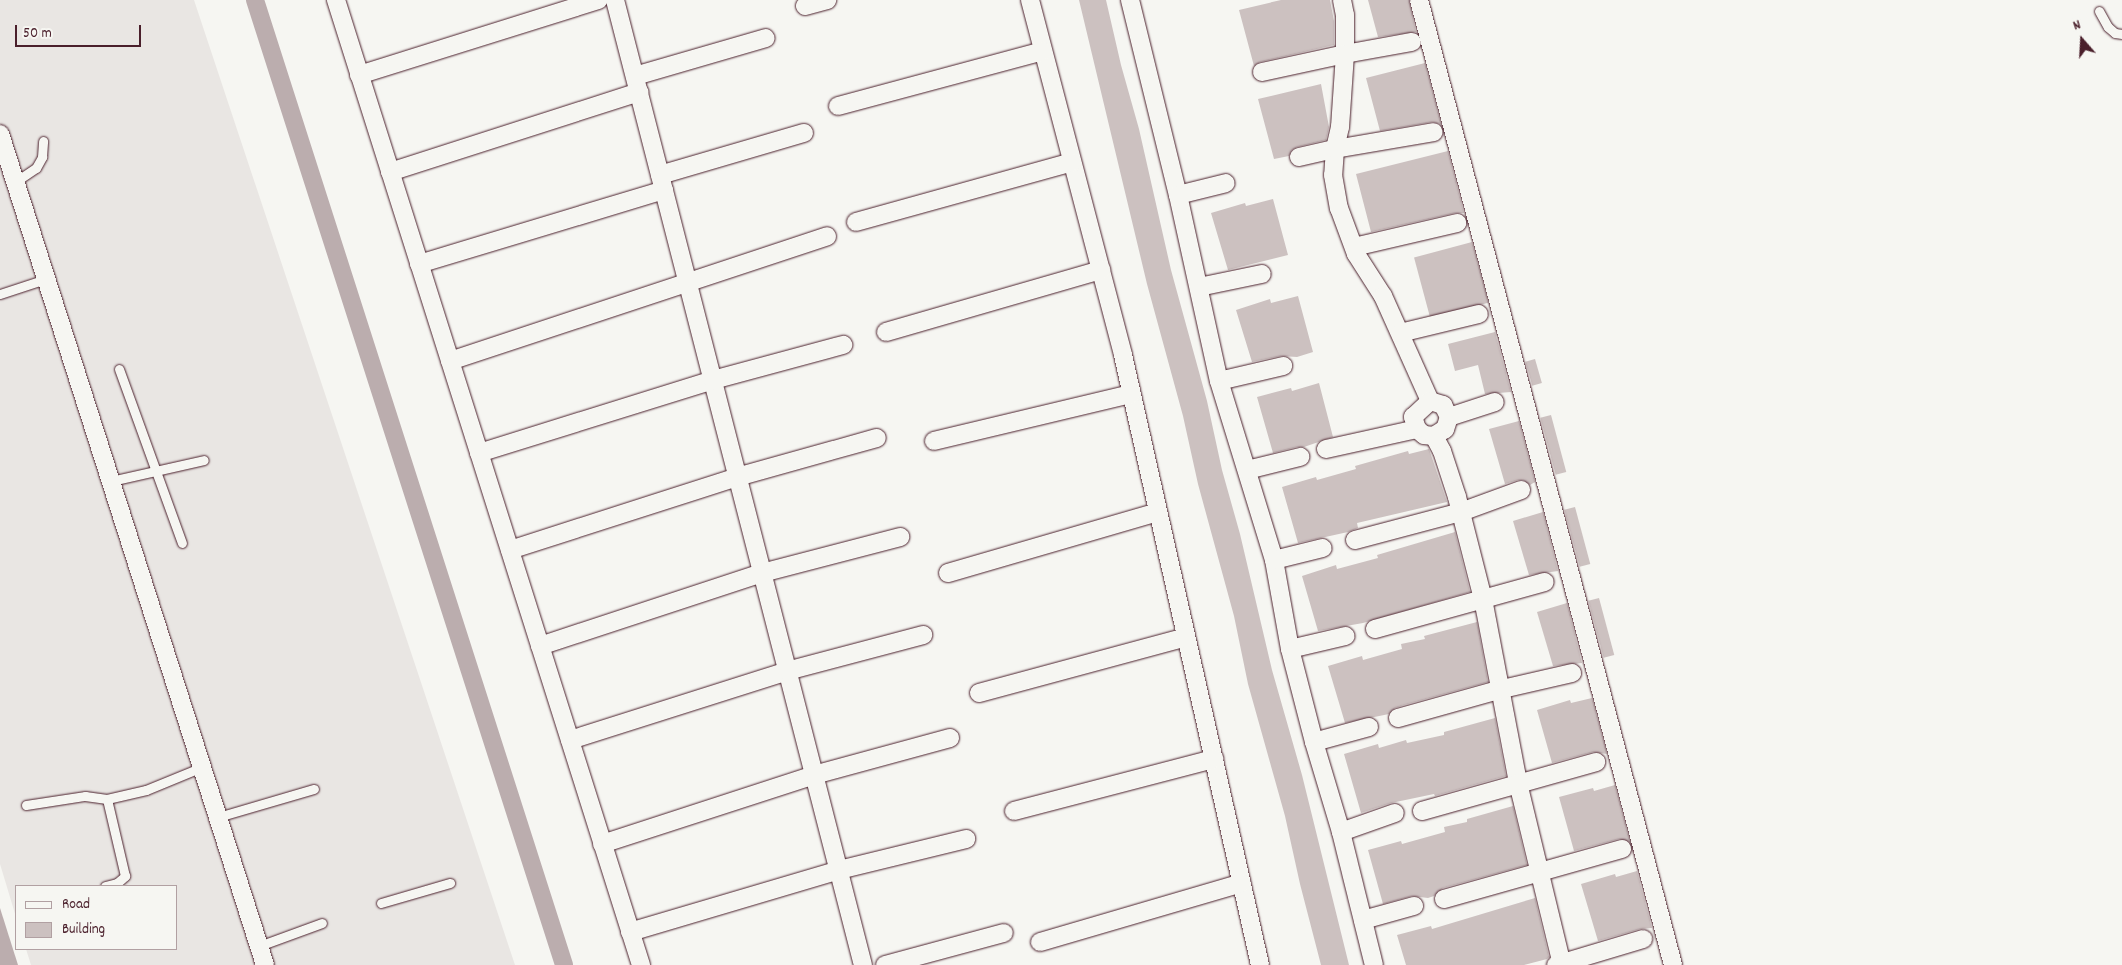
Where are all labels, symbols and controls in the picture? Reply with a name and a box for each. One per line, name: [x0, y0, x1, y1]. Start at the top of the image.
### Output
scale bar: [18, 15, 144, 47]
north arrow: [2057, 15, 2107, 65]
text: N: [2071, 15, 2084, 36]
text: 50 m: [23, 23, 52, 45]
legend: [15, 885, 178, 950]
text: Road: [62, 894, 90, 916]
text: Building: [62, 919, 105, 941]

